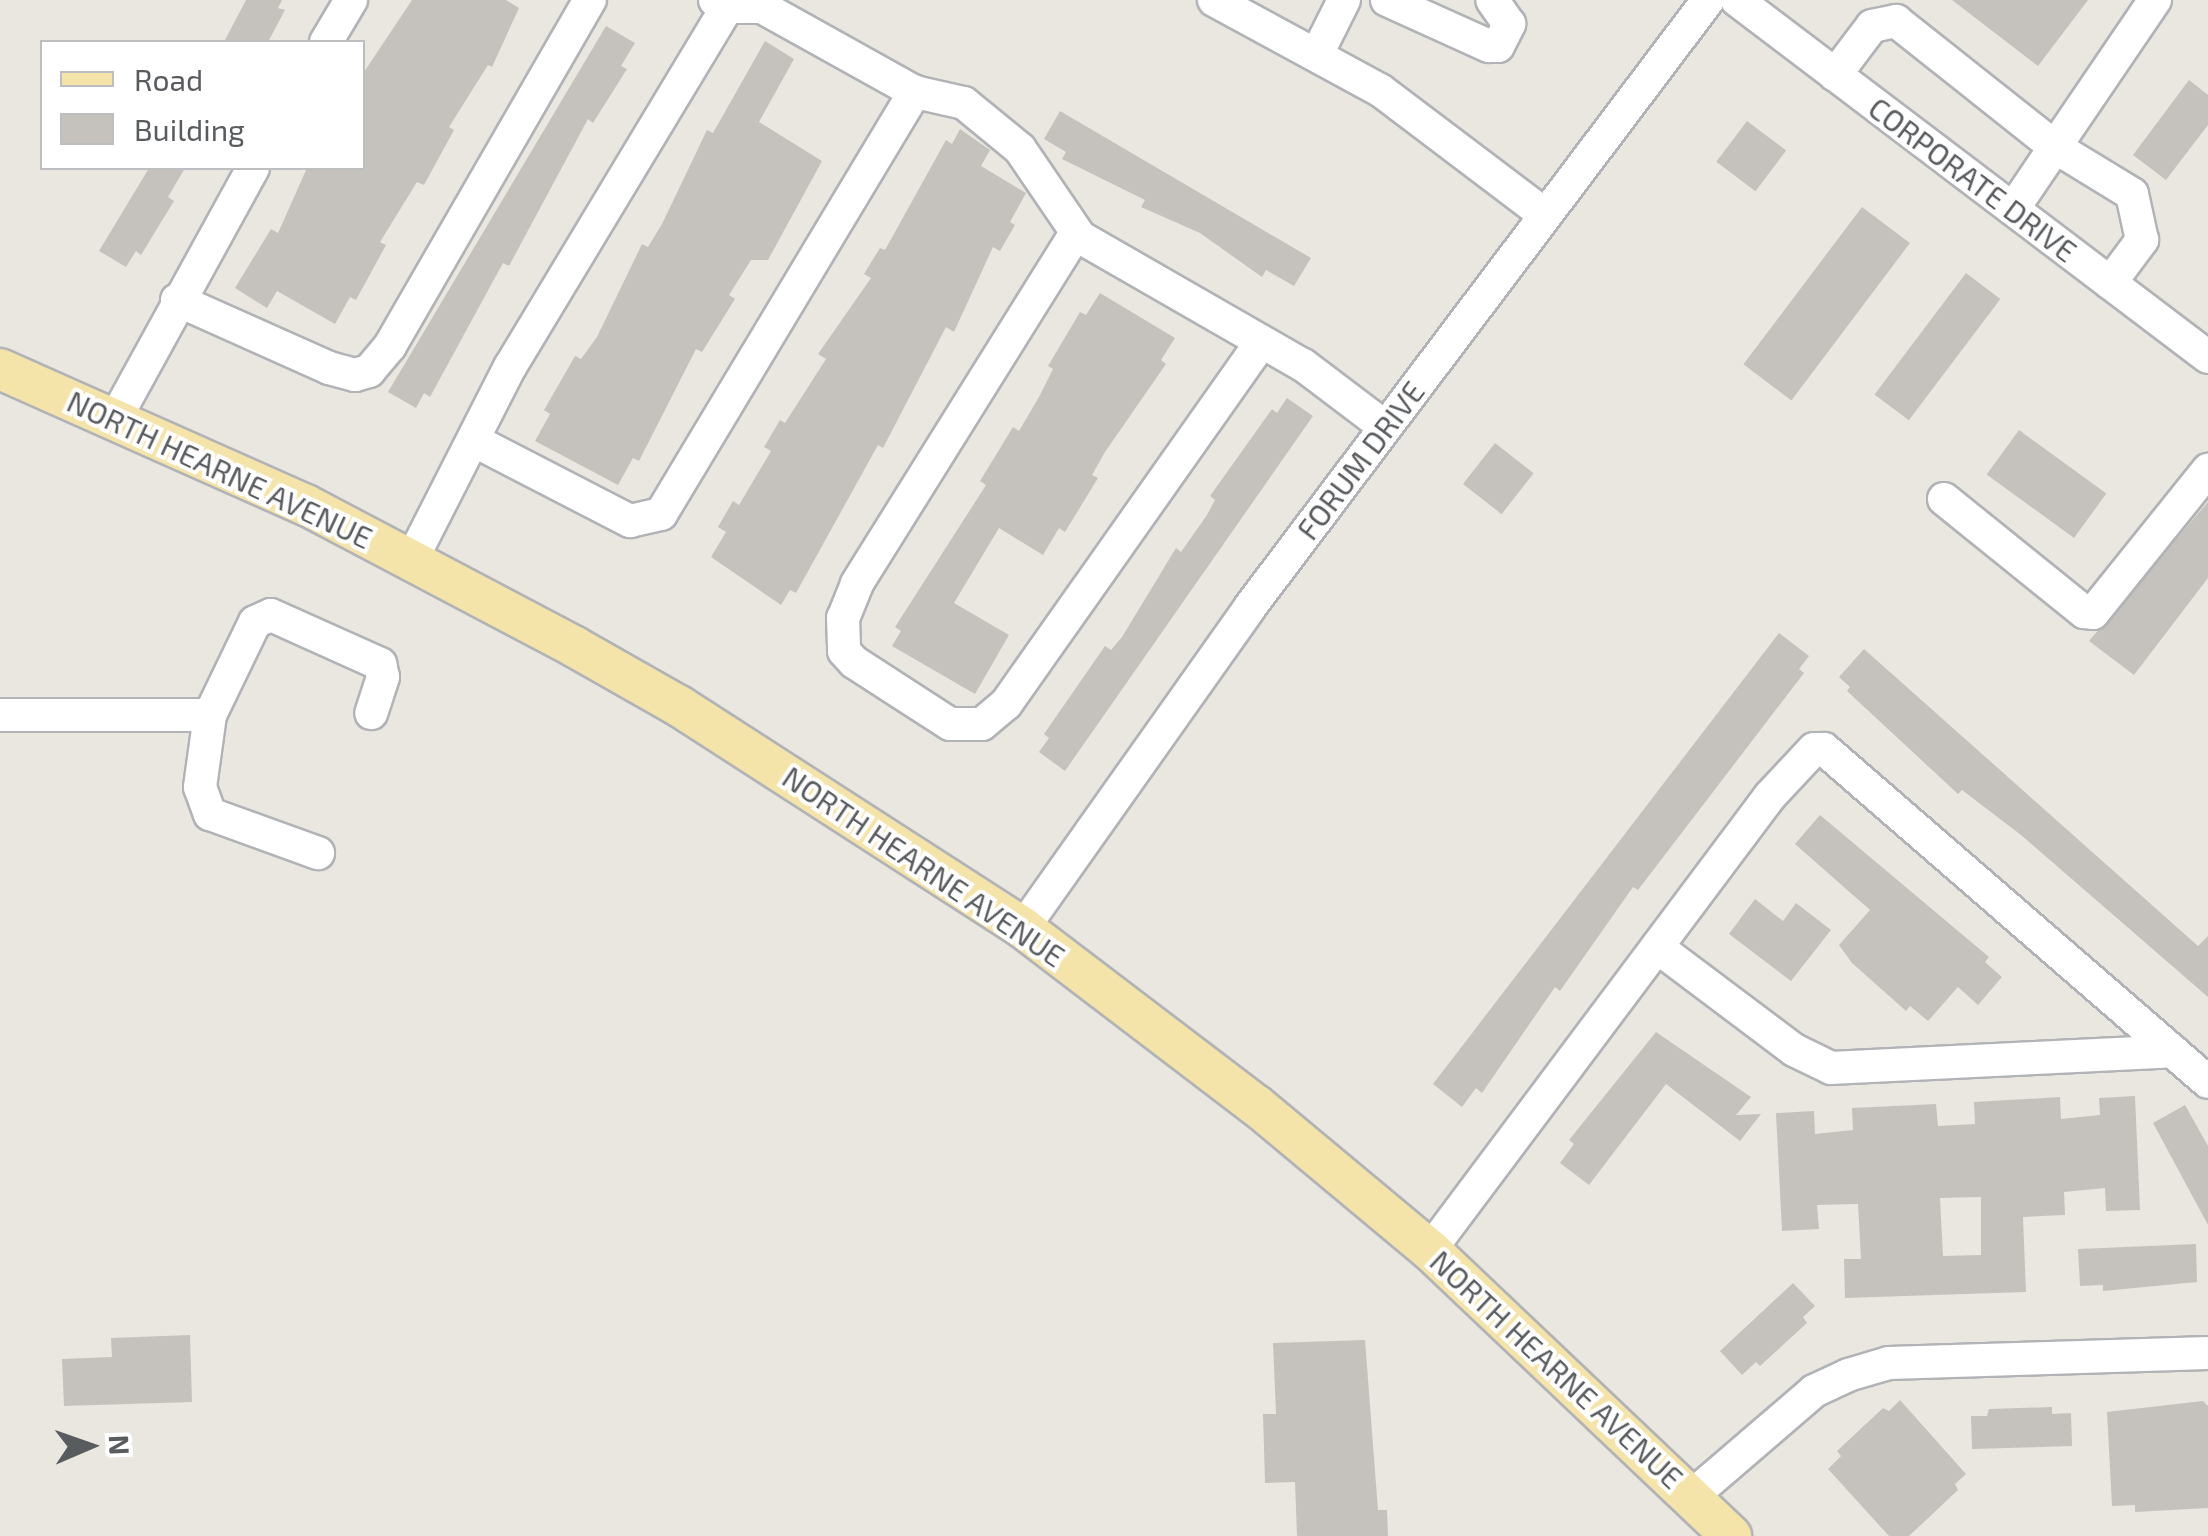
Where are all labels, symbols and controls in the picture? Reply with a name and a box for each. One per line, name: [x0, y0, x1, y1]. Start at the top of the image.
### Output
legend: [40, 40, 365, 170]
text: Road: [134, 61, 203, 97]
street label: CORPORATE DRIVE: [1862, 89, 2084, 269]
text: Building: [134, 111, 245, 147]
street label: FORUM DRIVE: [1289, 374, 1431, 546]
street label: NORTH HEARNE AVENUE: [62, 382, 378, 556]
street label: NORTH HEARNE AVENUE: [776, 758, 1072, 974]
street label: NORTH HEARNE AVENUE: [1423, 1242, 1691, 1496]
north arrow: [40, 1396, 140, 1496]
text: N: [103, 1434, 137, 1456]

